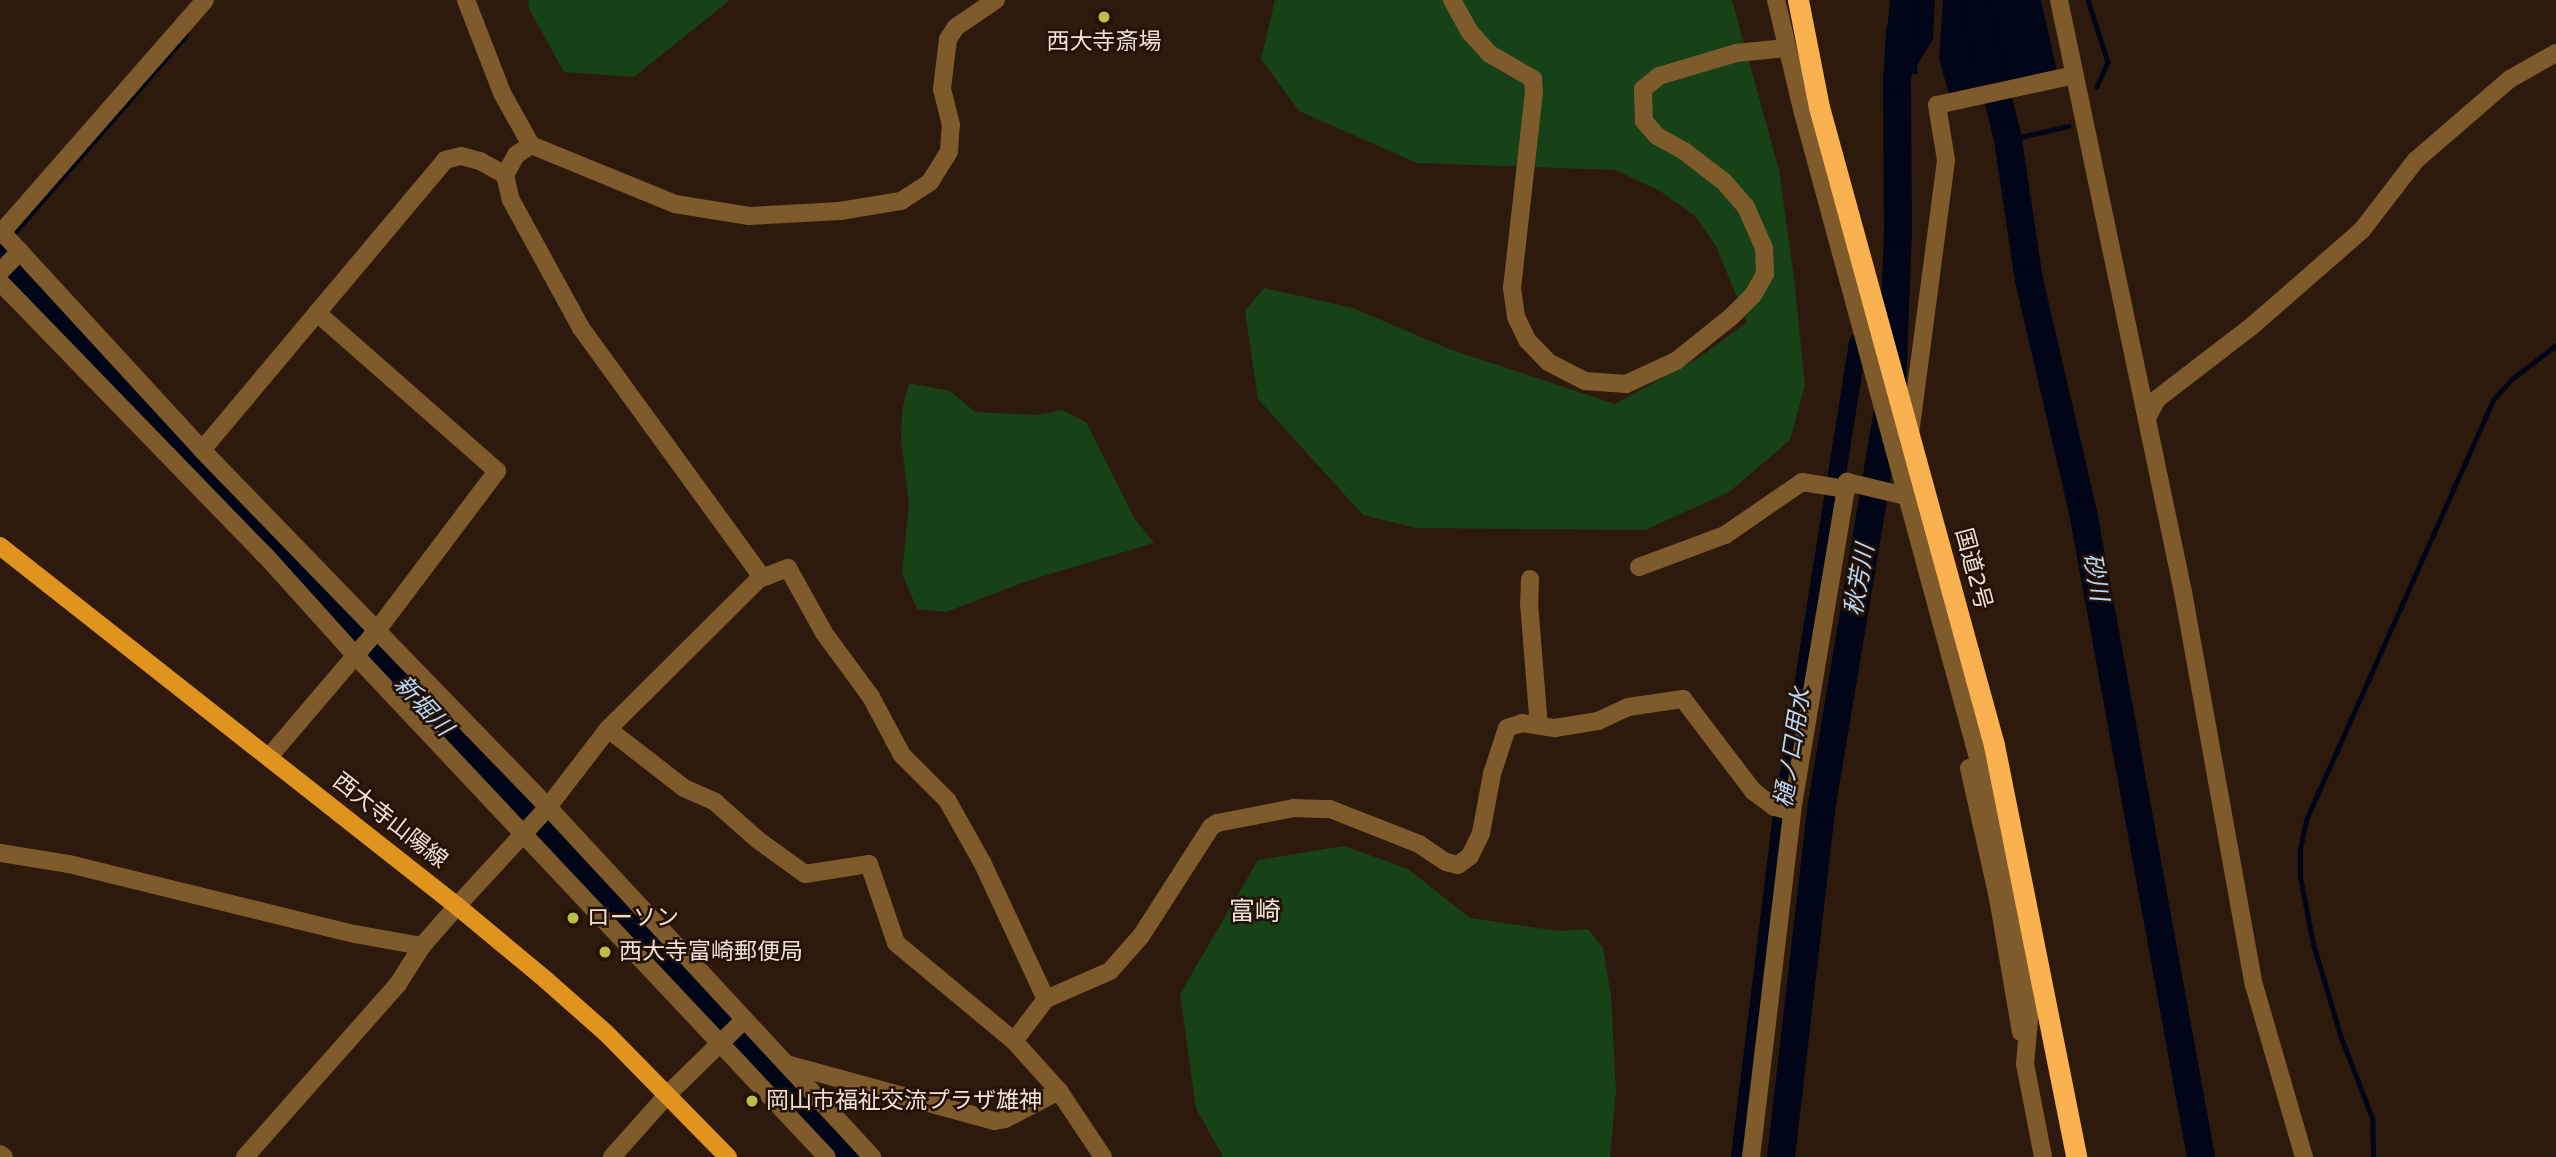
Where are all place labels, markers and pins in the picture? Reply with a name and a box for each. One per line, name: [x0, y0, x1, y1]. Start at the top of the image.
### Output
marker: 西大寺斎場: [1096, 9, 1112, 25]
place label: 西大寺斎場: [1047, 28, 1161, 56]
place label: ローソン: [587, 904, 679, 932]
marker: ローソン: [565, 910, 581, 926]
place label: 西大寺富崎郵便局: [619, 938, 803, 966]
marker: 西大寺富崎郵便局: [597, 944, 613, 960]
place label: 岡山市福祉交流プラザ雄神: [766, 1087, 1042, 1115]
marker: 岡山市福祉交流プラザ雄神: [744, 1093, 760, 1109]

